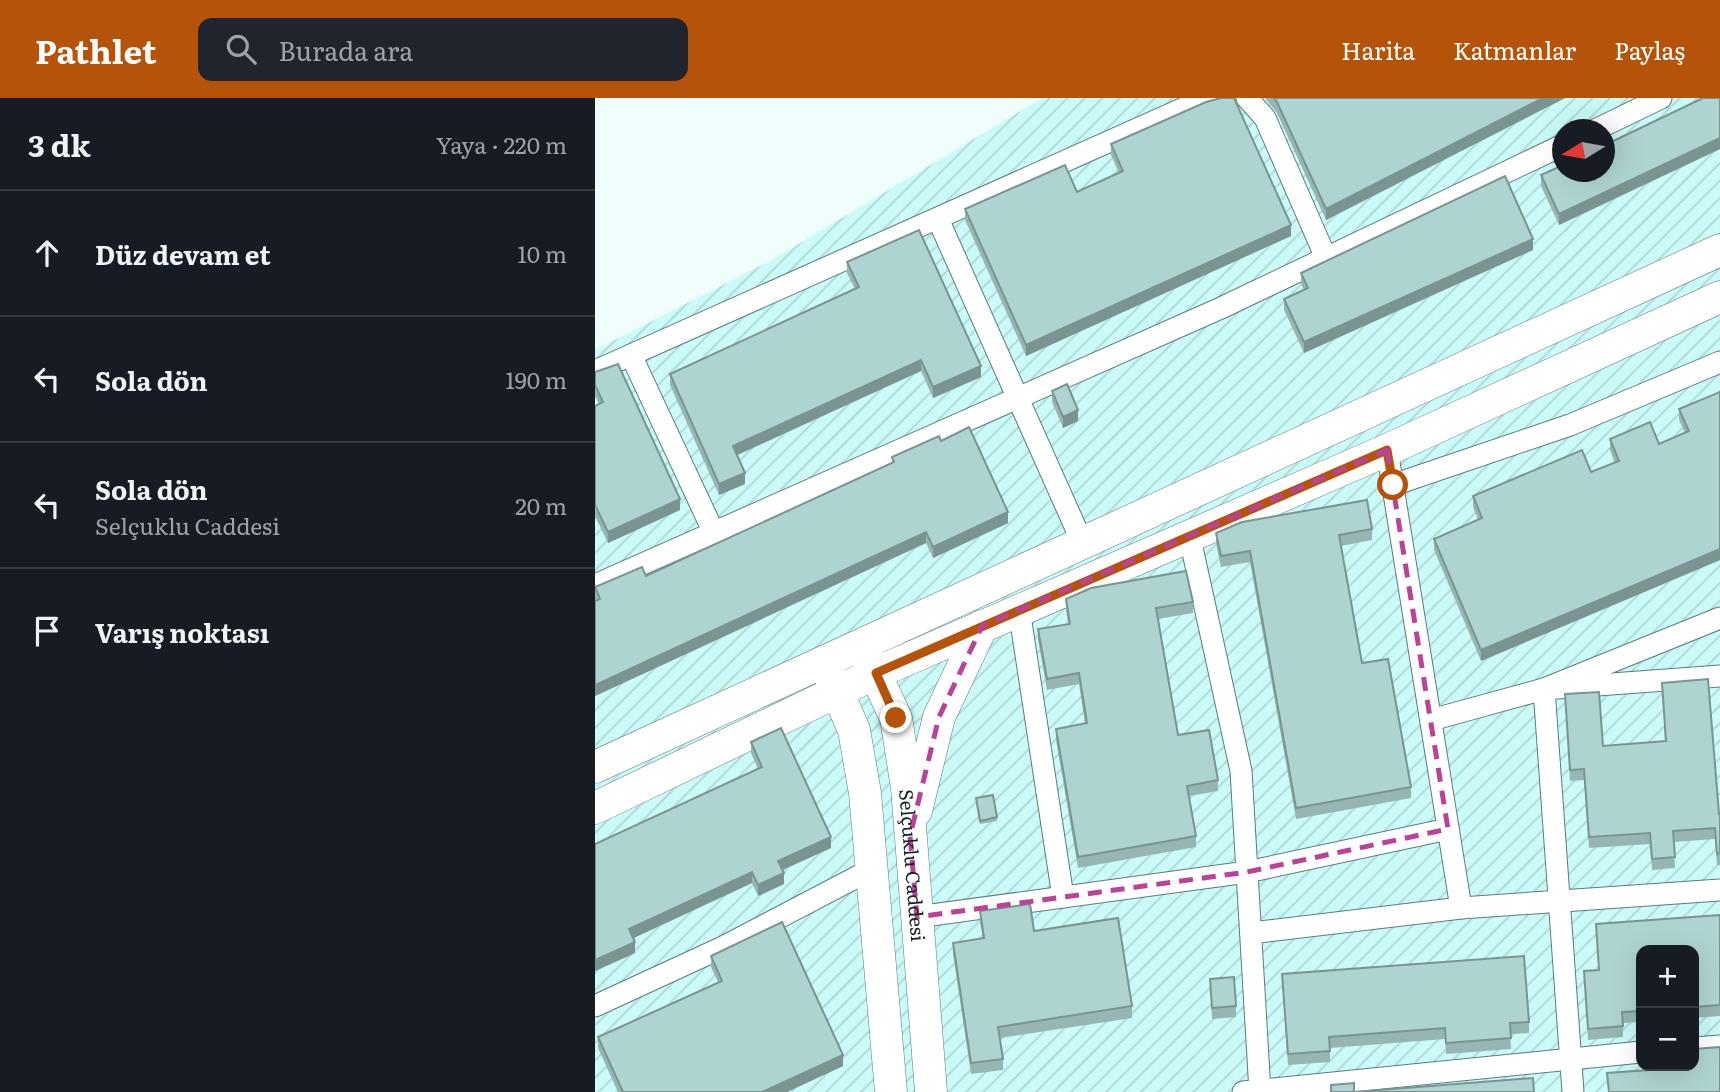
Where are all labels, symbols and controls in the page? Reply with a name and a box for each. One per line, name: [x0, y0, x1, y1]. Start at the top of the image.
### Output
search box: [198, 18, 688, 81]
text: Pathlet: [35, 25, 156, 74]
icon: search: [222, 30, 260, 68]
text: Burada ara: [278, 30, 413, 69]
text: Harita: [1341, 32, 1415, 67]
text: Katmanlar: [1453, 32, 1576, 67]
text: Paylaş: [1614, 32, 1685, 67]
north arrow: [1552, 119, 1615, 182]
text: 3 dk: [28, 122, 91, 166]
text: Yaya · 220 m: [436, 127, 567, 161]
icon: ahead: [28, 234, 66, 272]
text: Düz devam et: [95, 234, 271, 273]
text: 10 m: [517, 236, 567, 270]
icon: left: [28, 360, 66, 398]
text: Sola dön: [95, 360, 208, 399]
text: 190 m: [505, 362, 567, 396]
text: Sola dön: [95, 469, 208, 508]
route start: [1377, 469, 1408, 500]
icon: left: [28, 486, 66, 524]
text: 20 m: [515, 488, 567, 522]
text: Selçuklu Caddesi: [95, 508, 280, 542]
icon: arrive: [28, 612, 66, 650]
text: Varış noktası: [95, 612, 269, 651]
route end: [880, 702, 911, 733]
street label: Selçuklu Caddesi: [893, 788, 933, 943]
map controls: [1636, 945, 1699, 1071]
button: +: [1636, 945, 1699, 1008]
button: −: [1636, 1008, 1699, 1071]

